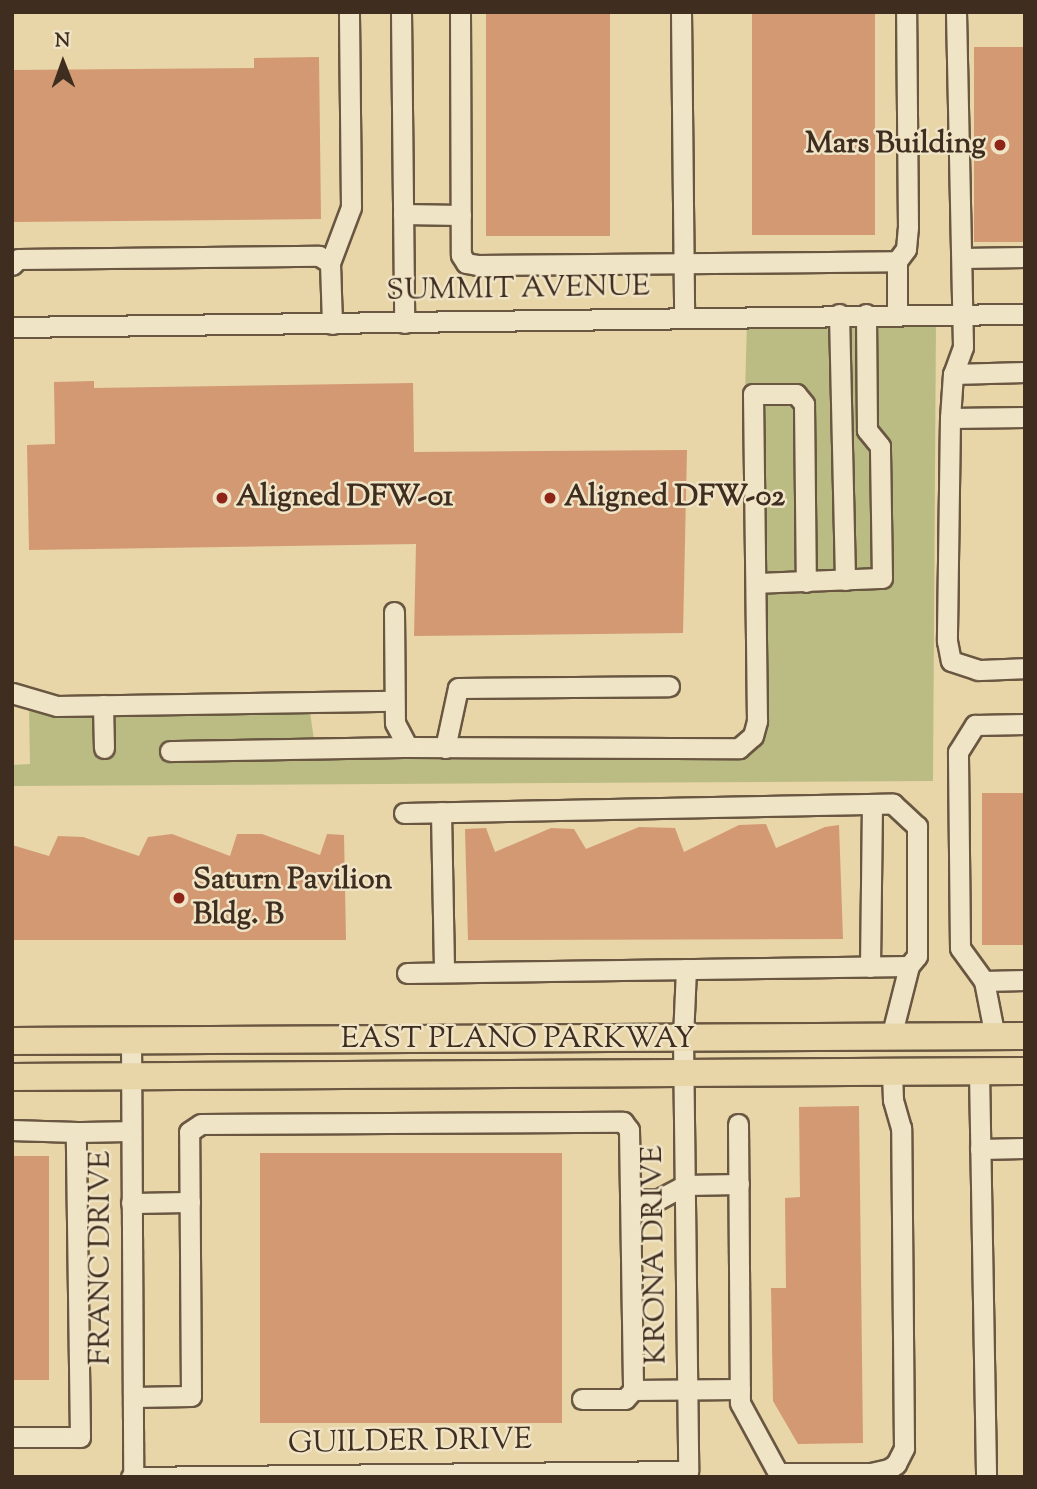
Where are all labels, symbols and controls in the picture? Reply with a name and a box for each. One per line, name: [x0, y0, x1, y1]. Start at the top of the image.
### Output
north arrow: [28, 28, 98, 98]
text: N: [55, 28, 70, 55]
place label: Mars Building: [805, 127, 986, 163]
marker: Mars Building: [992, 137, 1008, 153]
street label: SUMMIT AVENUE: [386, 270, 650, 310]
place label: Aligned DFW-01: [236, 480, 453, 516]
place label: Aligned DFW-02: [564, 480, 785, 516]
marker: Aligned DFW-01: [214, 490, 230, 506]
marker: Aligned DFW-02: [542, 490, 558, 506]
place label: Saturn Pavilion Bldg. B: [193, 863, 392, 934]
marker: Saturn Pavilion Bldg. B: [171, 890, 187, 906]
street label: EAST PLANO PARKWAY: [341, 1022, 695, 1058]
street label: KRONA DRIVE: [636, 1145, 676, 1365]
street label: FRANC DRIVE: [84, 1151, 120, 1365]
street label: GUILDER DRIVE: [288, 1423, 532, 1463]

